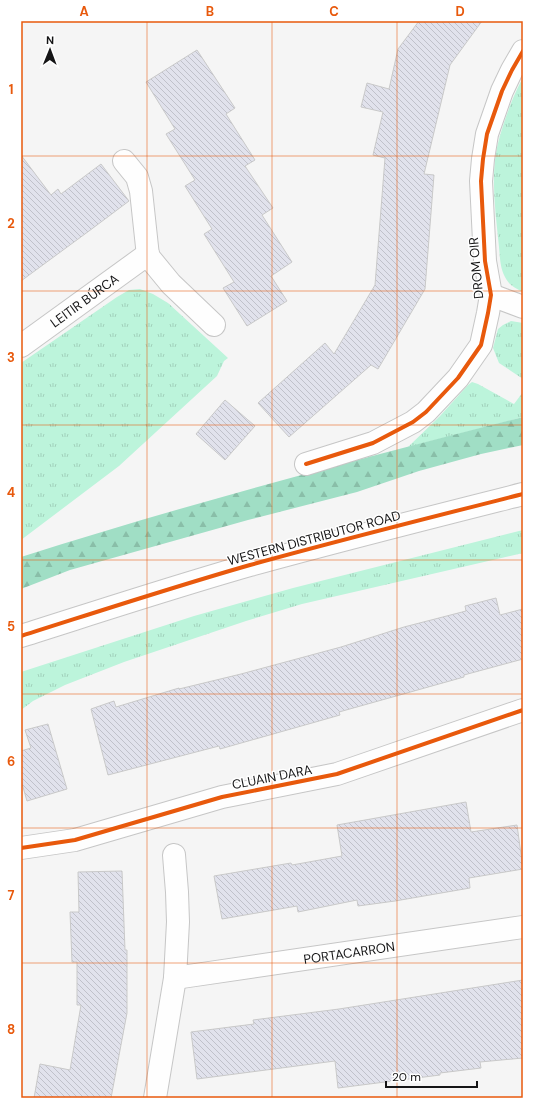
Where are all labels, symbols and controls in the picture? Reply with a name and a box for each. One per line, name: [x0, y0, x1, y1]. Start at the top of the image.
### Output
text: A: [79, 3, 89, 20]
text: B: [206, 3, 214, 20]
text: C: [329, 3, 339, 20]
text: D: [455, 3, 465, 20]
north arrow: [30, 30, 70, 70]
text: N: [46, 33, 54, 47]
text: 1: [9, 81, 13, 98]
text: 2: [7, 215, 15, 232]
street label: DROM OIR: [465, 236, 487, 300]
street label: LEITIR BÚRCA: [47, 269, 122, 331]
text: 3: [7, 349, 15, 366]
text: 4: [7, 484, 15, 501]
street label: WESTERN DISTRIBUTOR ROAD: [226, 507, 402, 569]
text: 5: [7, 618, 15, 635]
text: 6: [7, 753, 15, 770]
street label: CLUAIN DARA: [230, 761, 314, 793]
text: 7: [8, 887, 15, 904]
street label: PORTACARRON: [302, 937, 396, 968]
text: 8: [7, 1021, 15, 1038]
scale bar: [386, 1063, 477, 1089]
text: 20 m: [392, 1069, 421, 1085]

